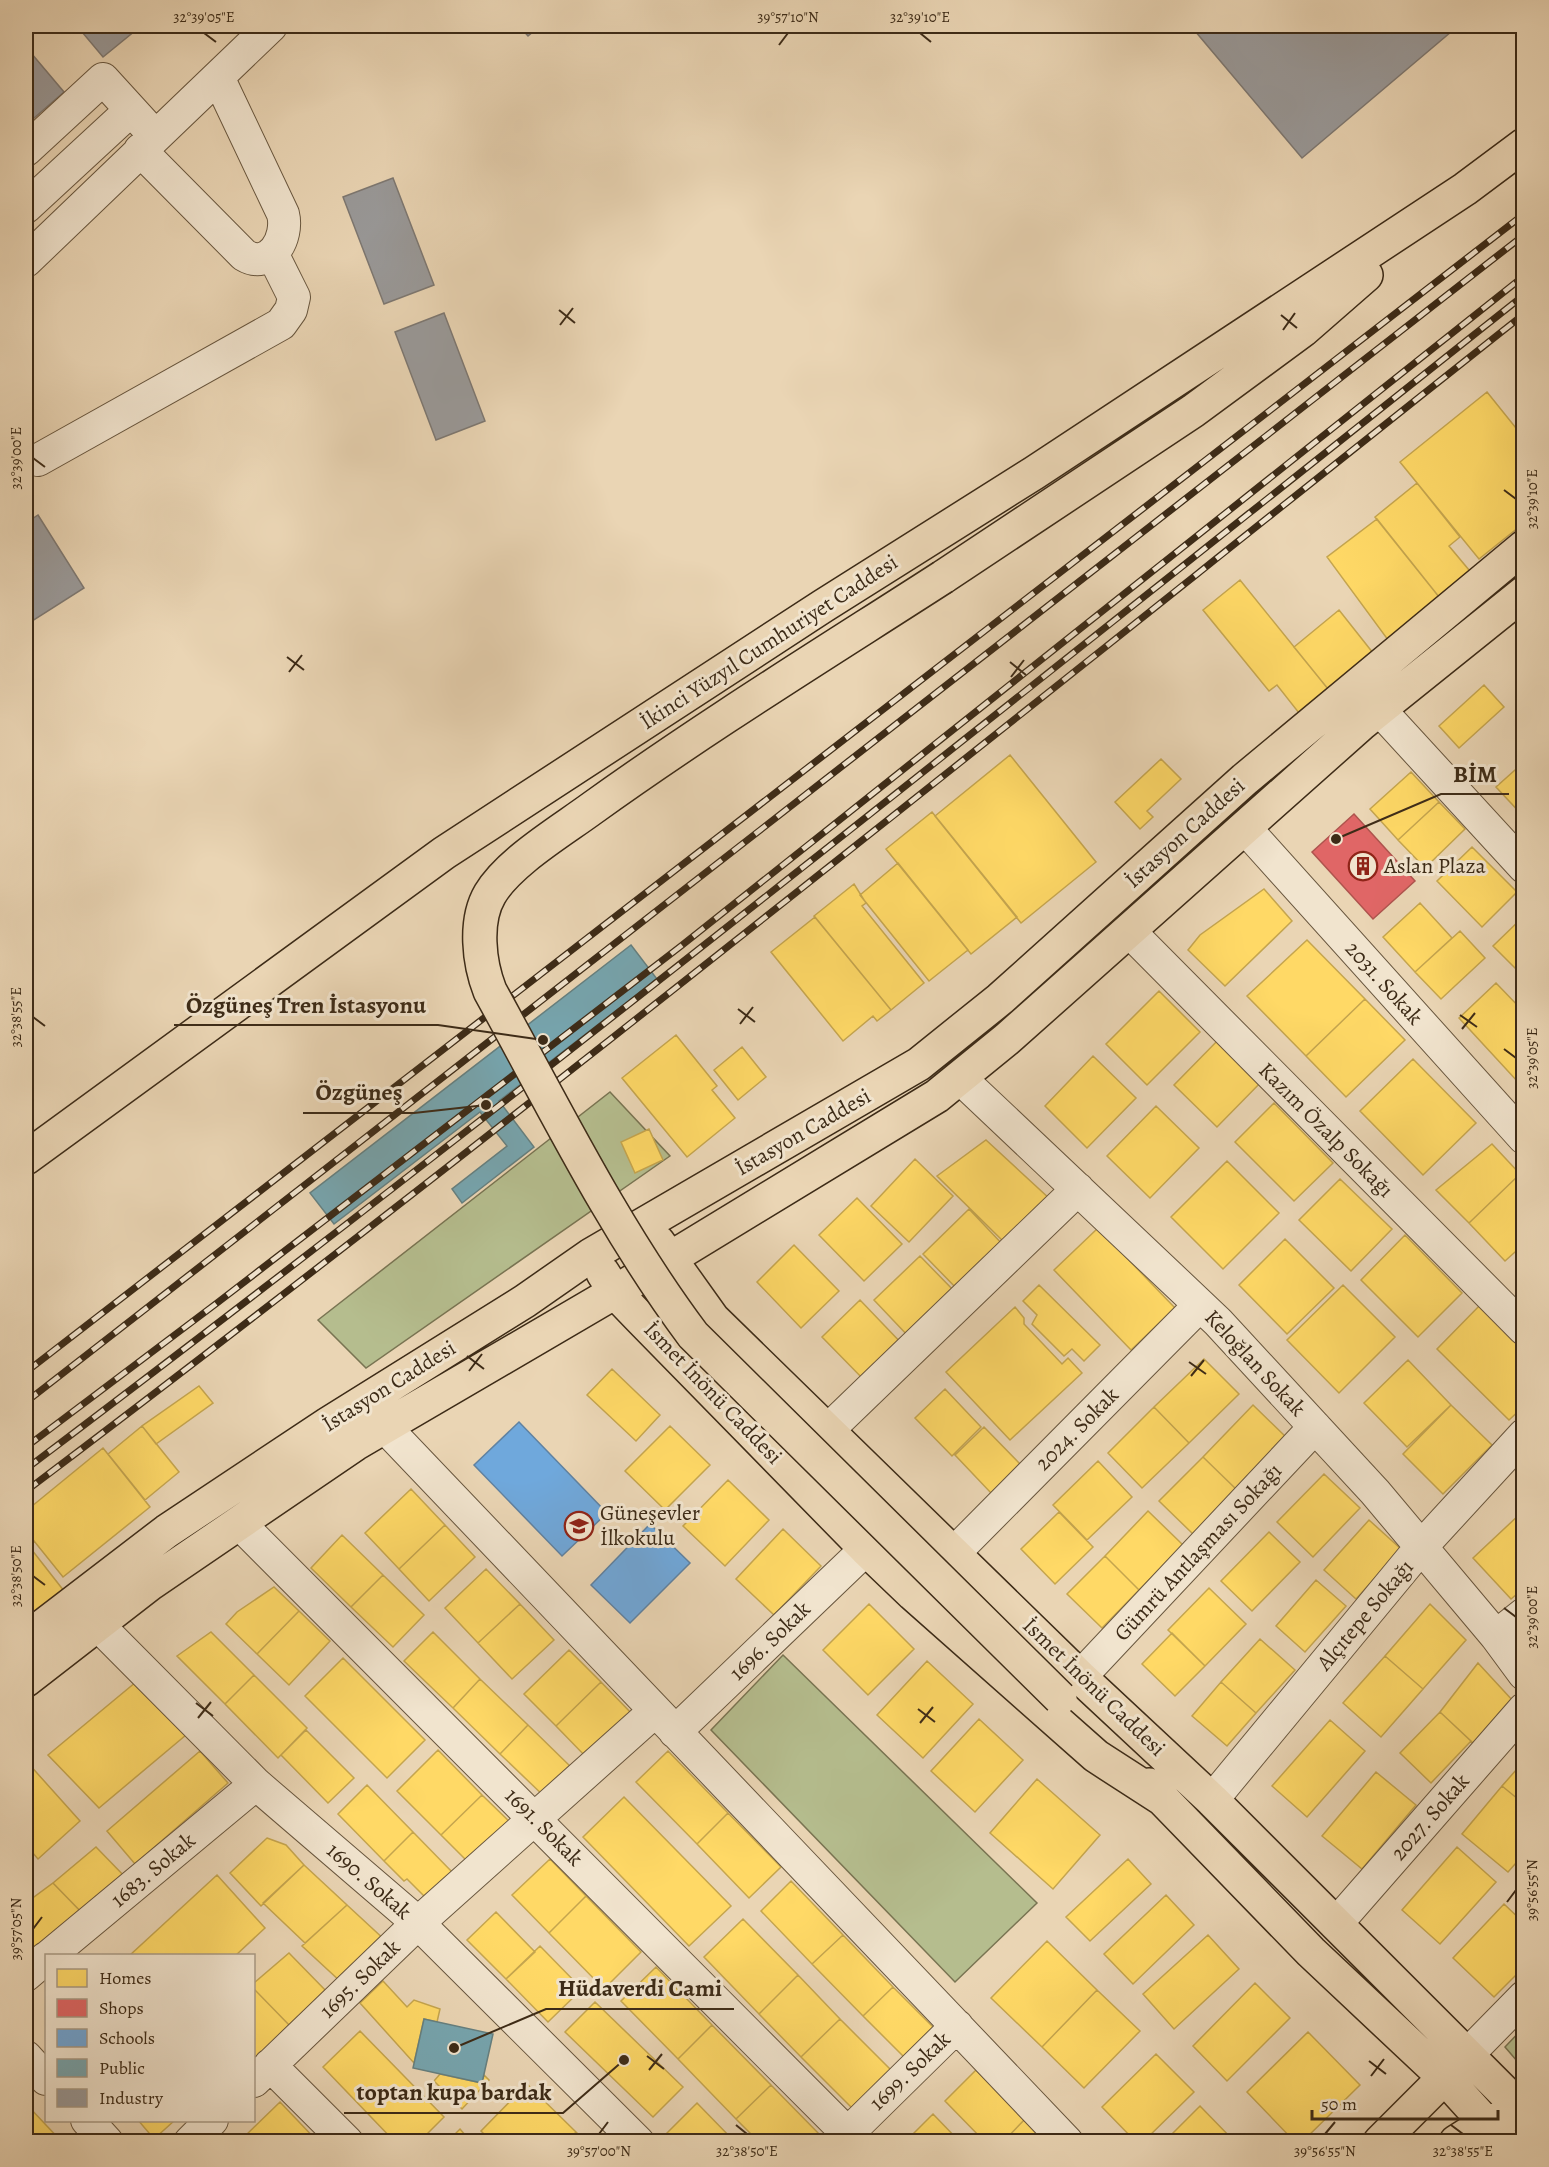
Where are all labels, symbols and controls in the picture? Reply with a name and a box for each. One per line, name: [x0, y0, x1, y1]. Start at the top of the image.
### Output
text: 32°39'05"E: [173, 7, 235, 27]
text: 39°57'10"N: [757, 7, 819, 27]
text: 32°39'10"E: [890, 7, 950, 27]
text: 32°39'00"E: [6, 427, 26, 489]
text: 32°39'10"E: [1522, 469, 1542, 529]
street label: İkinci Yüzyıl Cumhuriyet Caddesi: [634, 547, 904, 737]
callout: BİM: [1441, 752, 1509, 794]
text: BİM: [1453, 758, 1497, 790]
street label: İstasyon Caddesi: [1118, 771, 1252, 895]
building icon: Aslan Plaza: [1347, 850, 1379, 882]
place label: Aslan Plaza: [1383, 851, 1487, 881]
street label: 2031. Sokak: [1338, 935, 1430, 1031]
callout: Özgüneş Tren İstasyonu: [174, 983, 438, 1025]
text: 32°38'55"E: [6, 987, 26, 1047]
text: Özgüneş Tren İstasyonu: [186, 989, 427, 1021]
text: 32°39'05"E: [1522, 1027, 1542, 1089]
street label: Kazım Özalp Sokağı: [1252, 1056, 1400, 1204]
callout: Özgüneş: [303, 1071, 414, 1113]
text: Özgüneş: [316, 1076, 402, 1108]
street label: İstasyon Caddesi: [730, 1081, 876, 1183]
street label: Keloğlan Sokak: [1198, 1303, 1312, 1423]
street label: İsmet İnönü Caddesi: [637, 1315, 789, 1471]
street label: İstasyon Caddesi: [317, 1333, 461, 1439]
street label: 2024. Sokak: [1029, 1380, 1126, 1477]
street label: Gümrü Antlaşması Sokağı: [1107, 1456, 1289, 1648]
place label: Güneşevler İlkokulu: [600, 1498, 700, 1553]
school or university icon: Güneşevler İlkokulu: [563, 1510, 595, 1542]
text: 32°38'50"E: [6, 1545, 26, 1607]
street label: Alçıtepe Sokağı: [1309, 1553, 1420, 1678]
text: 32°39'00"E: [1522, 1586, 1542, 1648]
street label: 1696. Sokak: [723, 1595, 817, 1687]
street label: İsmet İnönü Caddesi: [1016, 1611, 1172, 1763]
street label: 2027. Sokak: [1384, 1767, 1476, 1867]
street label: 1691. Sokak: [498, 1781, 590, 1873]
street label: 1683. Sokak: [104, 1826, 202, 1914]
street label: 1690. Sokak: [320, 1836, 418, 1926]
text: 39°56'55"N: [1522, 1859, 1542, 1921]
text: 39°57'05"N: [6, 1897, 26, 1960]
street label: 1695. Sokak: [313, 1933, 407, 2025]
legend: [45, 1954, 255, 2122]
text: Homes: [99, 1966, 151, 1990]
callout: Hüdaverdi Cami: [546, 1967, 734, 2009]
text: Hüdaverdi Cami: [558, 1972, 722, 2004]
text: Shops: [99, 1996, 144, 2020]
street label: 1699. Sokak: [863, 2025, 957, 2117]
text: Schools: [99, 2026, 155, 2050]
text: Public: [99, 2056, 145, 2080]
callout: toptan kupa bardak: [344, 2071, 563, 2113]
text: toptan kupa bardak: [356, 2076, 552, 2108]
scale bar: [1312, 2083, 1498, 2121]
text: Industry: [99, 2086, 164, 2110]
text: 50 m: [1321, 2092, 1357, 2116]
text: 39°57'00"N: [567, 2141, 631, 2161]
text: 32°38'50"E: [716, 2141, 778, 2161]
text: 39°56'55"N: [1294, 2141, 1356, 2161]
text: 32°38'55"E: [1433, 2141, 1493, 2161]

